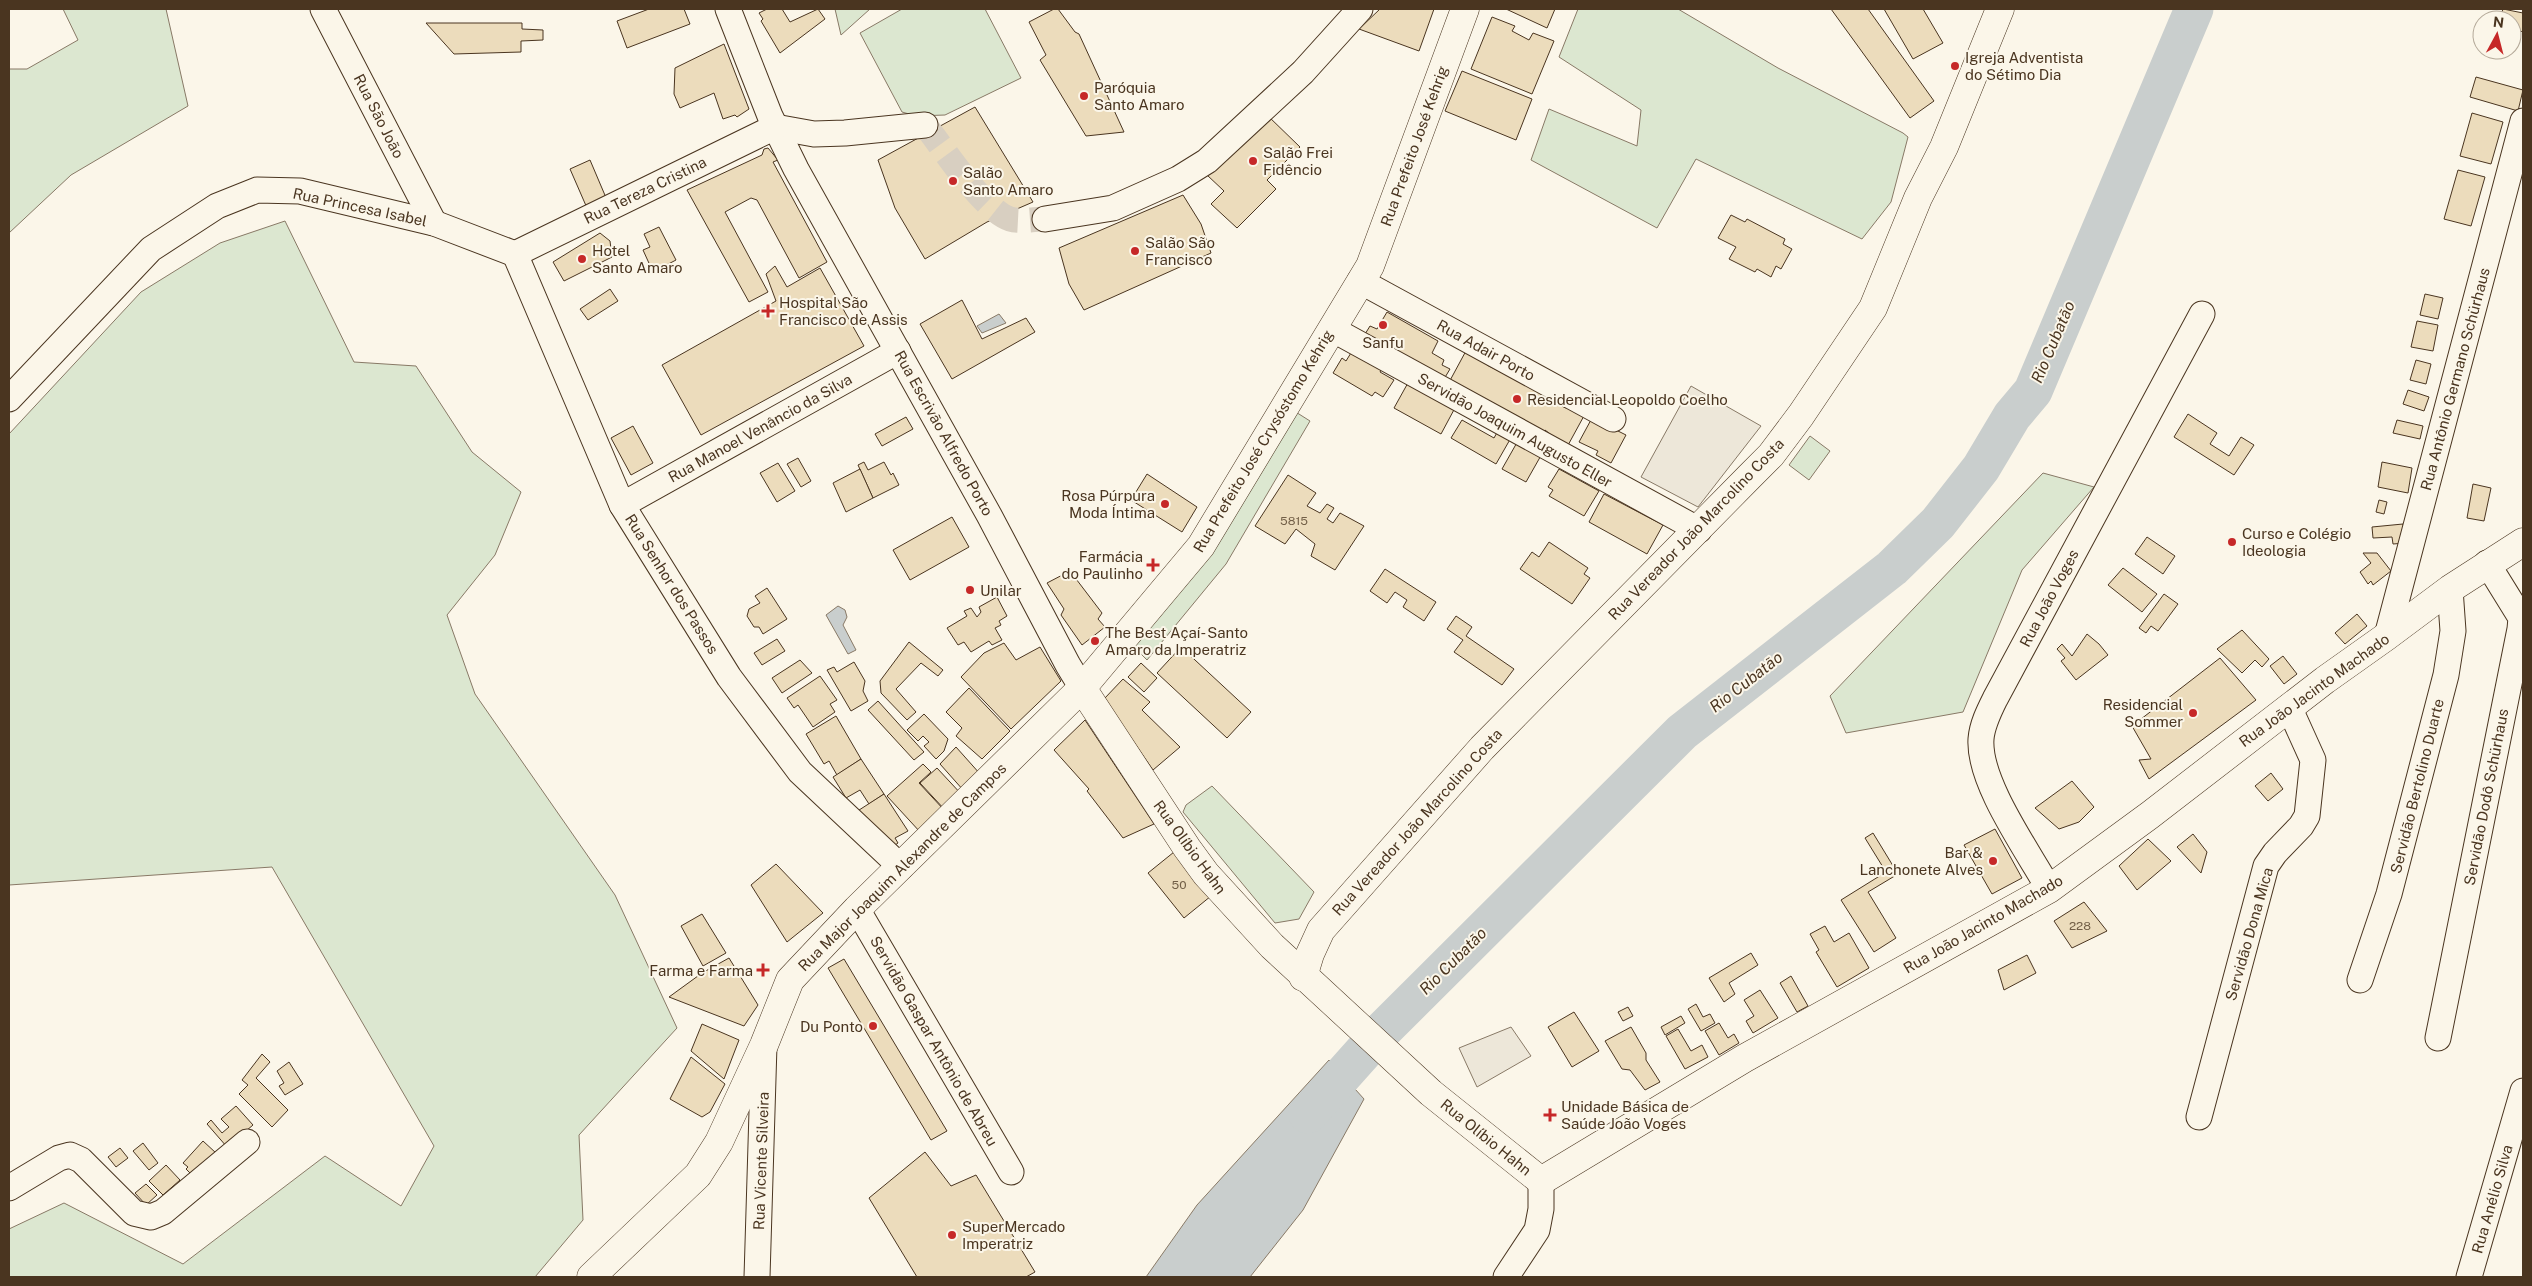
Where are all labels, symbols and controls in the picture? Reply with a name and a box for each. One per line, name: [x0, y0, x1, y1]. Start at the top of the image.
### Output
north arrow: [2472, 10, 2522, 60]
text: N: [2492, 13, 2505, 31]
place label: Igreja Adventista do Sétimo Dia: [1965, 49, 2083, 83]
marker: Igreja Adventista do Sétimo Dia: [1949, 60, 1961, 72]
street label: Rua Prefeito José Kehrig: [1377, 63, 1451, 229]
street label: Rua São João: [351, 71, 407, 161]
place label: Paróquia Santo Amaro: [1094, 79, 1184, 113]
marker: Paróquia Santo Amaro: [1078, 90, 1090, 102]
place label: Salão Frei Fidêncio: [1263, 144, 1333, 178]
street label: Rua Tereza Cristina: [581, 153, 709, 227]
marker: Salão Frei Fidêncio: [1247, 155, 1259, 167]
place label: Salão Santo Amaro: [963, 164, 1053, 198]
marker: Salão Santo Amaro: [947, 175, 959, 187]
street label: Rua Princesa Isabel: [291, 184, 429, 230]
place label: Salão São Francisco: [1145, 234, 1215, 268]
place label: Hotel Santo Amaro: [592, 242, 682, 276]
marker: Salão São Francisco: [1129, 245, 1141, 257]
marker: Hotel Santo Amaro: [576, 253, 588, 265]
street label: Rua Antônio Germano Schürhaus: [2417, 266, 2493, 492]
place label: Hospital São Francisco de Assis: [779, 294, 908, 328]
water label: Rio Cubatão: [2027, 298, 2079, 386]
marker: Hospital São Francisco de Assis: [761, 304, 775, 318]
street label: Rua Adair Porto: [1434, 316, 1538, 384]
marker: Sanfu: [1377, 319, 1389, 331]
street label: Rua Prefeito José Crysóstomo Kehrig: [1190, 327, 1336, 555]
place label: Sanfu: [1362, 334, 1404, 351]
street label: Rua Escrivão Alfredo Porto: [891, 347, 997, 519]
street label: Servidão Joaquim Augusto Eller: [1415, 369, 1615, 491]
street label: Rua Manoel Venâncio da Silva: [665, 370, 855, 486]
place label: Residencial Leopoldo Coelho: [1527, 391, 1728, 408]
marker: Residencial Leopoldo Coelho: [1511, 393, 1523, 405]
street label: Rua Vereador João Marcolino Costa: [1605, 435, 1787, 623]
place label: Rosa Púrpura Moda Íntima: [1061, 487, 1155, 521]
marker: Rosa Púrpura Moda Íntima: [1159, 498, 1171, 510]
street label: Rua Senhor dos Passos: [622, 511, 722, 657]
house number: 5815: [1280, 514, 1308, 528]
place label: Curso e Colégio Ideologia: [2242, 525, 2351, 559]
marker: Curso e Colégio Ideologia: [2226, 536, 2238, 548]
street label: Rua João Voges: [2016, 546, 2082, 650]
place label: Farmácia do Paulinho: [1061, 548, 1143, 582]
marker: Farmácia do Paulinho: [1147, 559, 1159, 571]
place label: Unilar: [980, 582, 1022, 599]
marker: Unilar: [964, 584, 976, 596]
place label: The Best Açaí- Santo Amaro da Imperatriz: [1105, 624, 1248, 658]
street label: Rua João Jacinto Machado: [2236, 630, 2392, 750]
marker: The Best Açaí- Santo Amaro da Imperatriz: [1089, 635, 1101, 647]
water label: Rio Cubatão: [1706, 647, 1786, 716]
place label: Residencial Sommer: [2103, 696, 2183, 730]
street label: Servidão Bertolino Duarte: [2387, 697, 2447, 875]
marker: Residencial Sommer: [2187, 707, 2199, 719]
street label: Servidão Dodô Schürhaus: [2461, 707, 2511, 887]
street label: Rua Vereador João Marcolino Costa: [1329, 725, 1505, 919]
street label: Rua Major Joaquim Alexandre de Campos: [795, 760, 1009, 974]
street label: Rua Olíbio Hahn: [1150, 797, 1230, 897]
place label: Bar & Lanchonete Alves: [1860, 844, 1983, 878]
marker: Bar & Lanchonete Alves: [1987, 855, 1999, 867]
street label: Servidão Dona Mica: [2222, 865, 2276, 1003]
street label: Rua João Jacinto Machado: [1900, 871, 2066, 977]
house number: 50: [1171, 878, 1187, 892]
house number: 228: [2069, 919, 2091, 933]
water label: Rio Cubatão: [1415, 923, 1491, 999]
street label: Servidão Gaspar Antônio de Abreu: [867, 933, 1001, 1149]
place label: Farma e Farma: [649, 962, 753, 979]
marker: Farma e Farma: [757, 964, 769, 976]
place label: Du Ponto: [800, 1018, 863, 1035]
marker: Du Ponto: [867, 1020, 879, 1032]
street label: Rua Vicente Silveira: [750, 1092, 772, 1230]
street label: Rua Olíbio Hahn: [1437, 1095, 1535, 1179]
place label: Unidade Básica de Saúde João Voges: [1561, 1098, 1689, 1132]
marker: Unidade Básica de Saúde João Voges: [1543, 1108, 1557, 1122]
street label: Rua Anélio Silva: [2468, 1143, 2516, 1255]
place label: SuperMercado Imperatriz: [962, 1218, 1065, 1252]
marker: SuperMercado Imperatriz: [946, 1229, 958, 1241]

